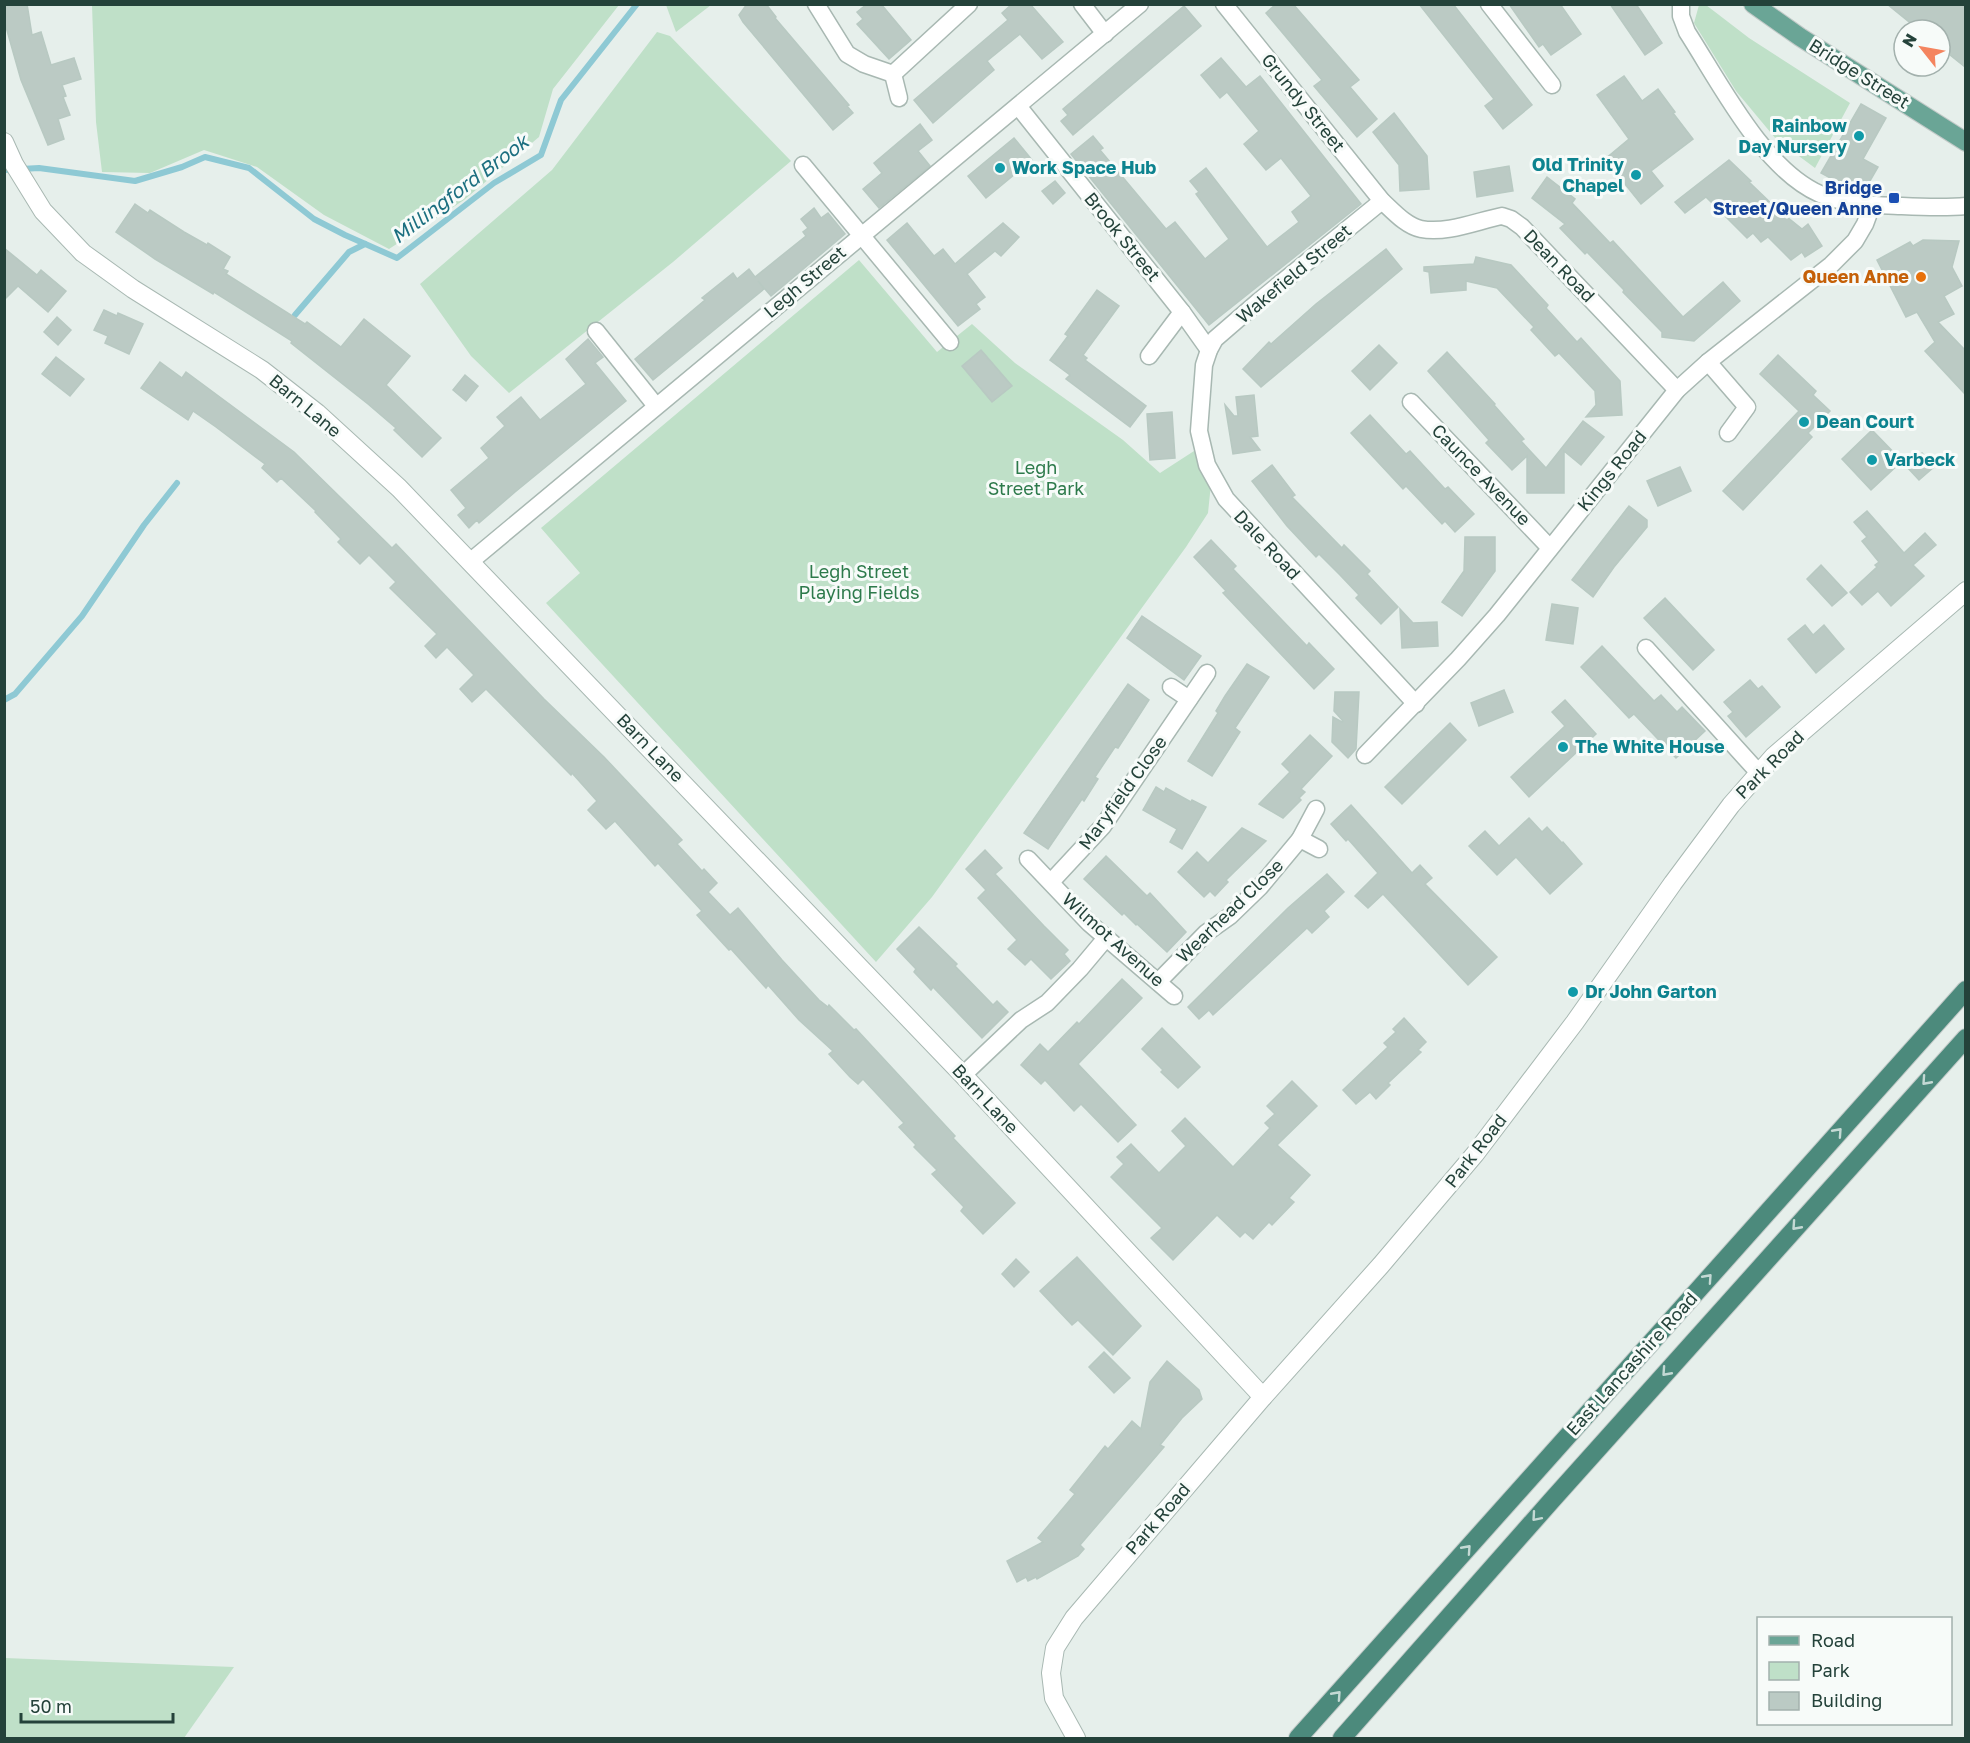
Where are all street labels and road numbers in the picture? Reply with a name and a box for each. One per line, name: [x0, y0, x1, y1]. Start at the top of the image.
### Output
street label: Bridge Street: [1805, 34, 1914, 113]
street label: Grundy Street: [1257, 49, 1350, 156]
street label: Brook Street: [1080, 187, 1165, 285]
street label: Wakefield Street: [1231, 219, 1355, 328]
street label: Dean Road: [1520, 224, 1600, 306]
street label: Legh Street: [759, 241, 850, 322]
street label: Barn Lane: [265, 369, 346, 442]
street label: Caunce Avenue: [1428, 419, 1536, 530]
street label: Kings Road: [1572, 426, 1650, 515]
street label: Dale Road: [1230, 505, 1306, 584]
street label: Barn Lane: [613, 708, 689, 786]
street label: Park Road: [1731, 726, 1808, 803]
street label: Maryfield Close: [1074, 731, 1171, 854]
street label: Wearhead Close: [1171, 854, 1287, 967]
street label: Wilmot Avenue: [1058, 888, 1169, 991]
street label: Barn Lane: [948, 1059, 1023, 1138]
street label: Park Road: [1440, 1109, 1511, 1192]
street label: East Lancashire Road: [1561, 1287, 1701, 1440]
street label: Park Road: [1120, 1478, 1194, 1559]

